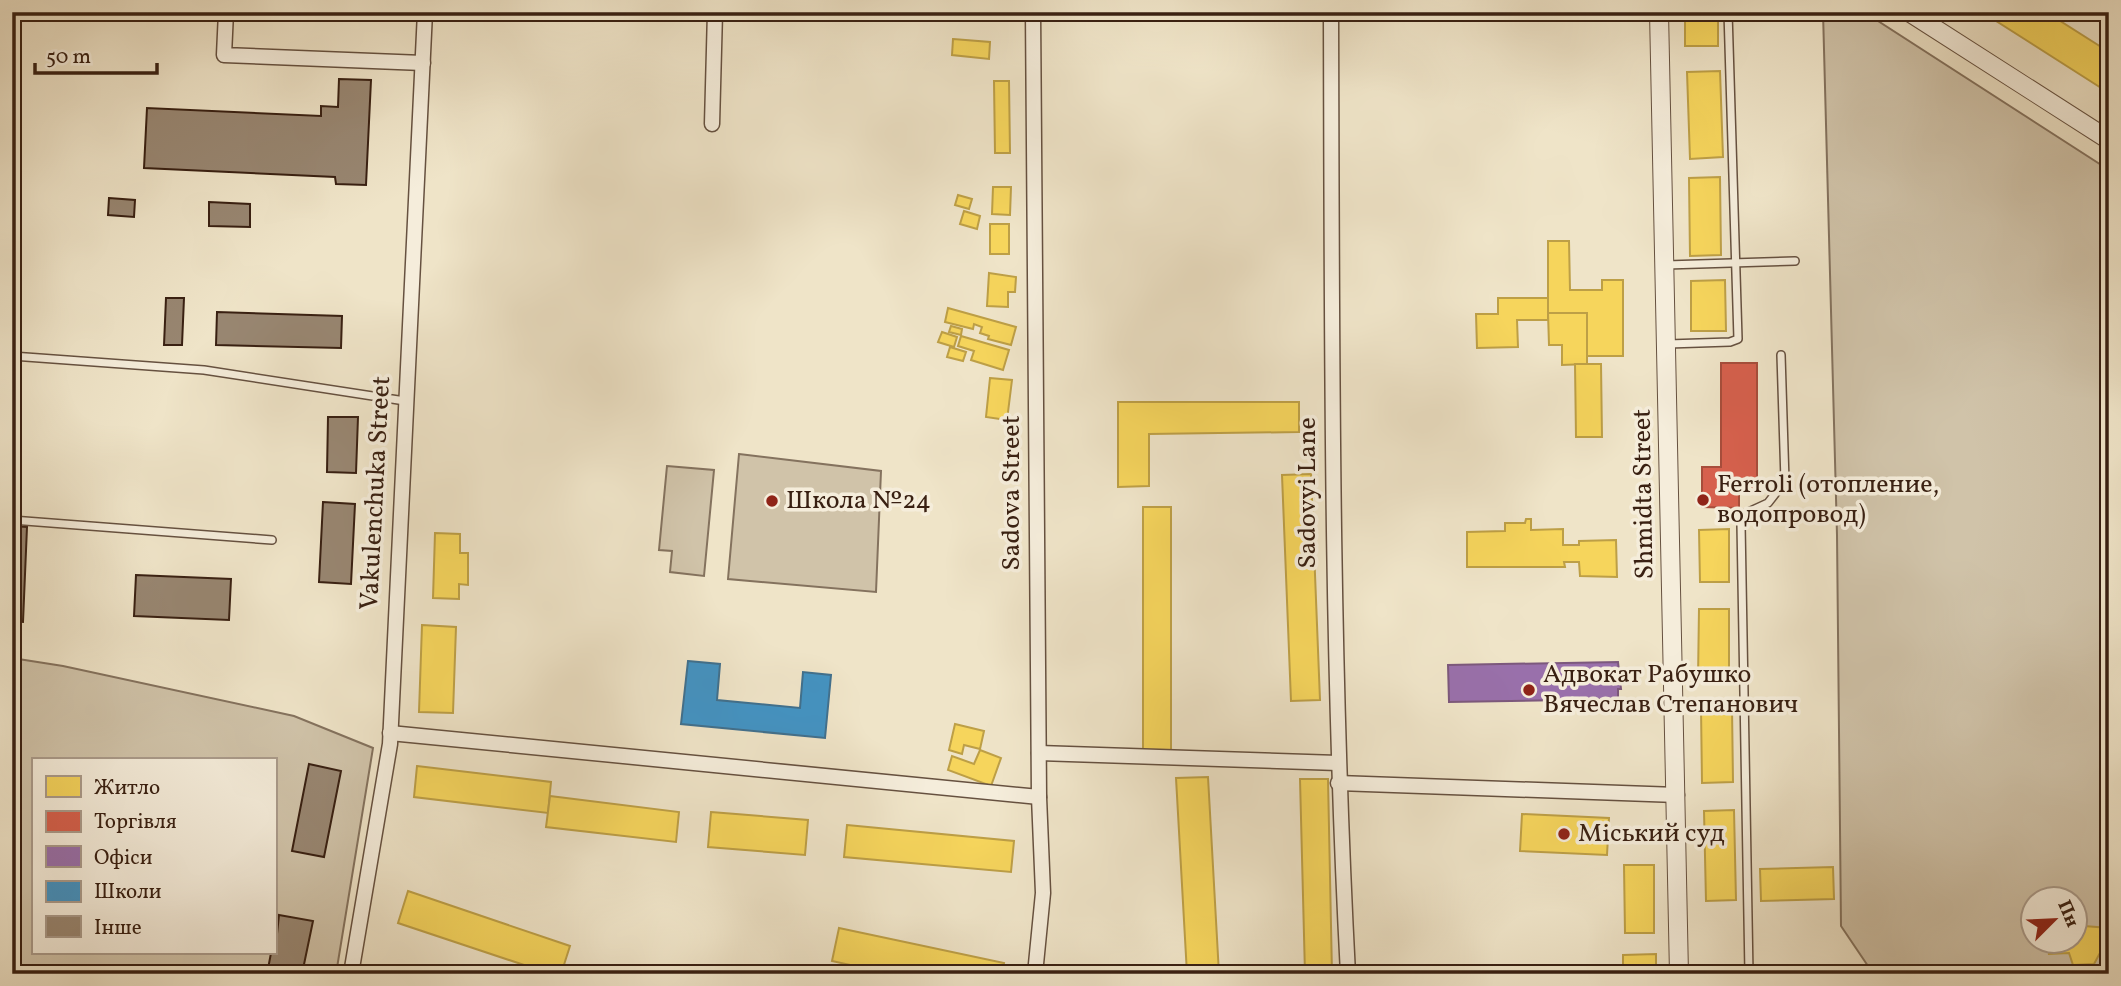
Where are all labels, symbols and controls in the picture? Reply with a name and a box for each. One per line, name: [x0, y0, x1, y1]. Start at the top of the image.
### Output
scale bar: [35, 32, 158, 76]
text: 50 m: [46, 43, 91, 72]
street label: Vakulenchuka Street: [352, 375, 400, 611]
street label: Shmidta Street: [1625, 408, 1663, 580]
street label: Sadova Street: [994, 415, 1030, 571]
street label: Sadovyi Lane: [1290, 417, 1326, 569]
place label: Ferroli (отопление, водопровод): [1717, 467, 1939, 533]
place label: Школа №24: [786, 483, 931, 519]
marker: Ferroli (отопление, водопровод): [1695, 492, 1711, 508]
marker: Школа №24: [764, 493, 780, 509]
place label: Адвокат Рабушко Вячеслав Степанович: [1543, 657, 1798, 723]
marker: Адвокат Рабушко Вячеслав Степанович: [1521, 682, 1537, 698]
legend: [32, 758, 276, 954]
text: Житло: [94, 774, 160, 803]
text: Торгівля: [94, 808, 177, 837]
place label: Міський суд: [1578, 816, 1725, 852]
marker: Міський суд: [1556, 826, 1572, 842]
text: Офіси: [94, 844, 153, 873]
text: Школи: [94, 878, 162, 907]
north arrow: [2020, 884, 2090, 954]
text: Пн: [2050, 896, 2085, 932]
text: Інше: [94, 914, 142, 943]

